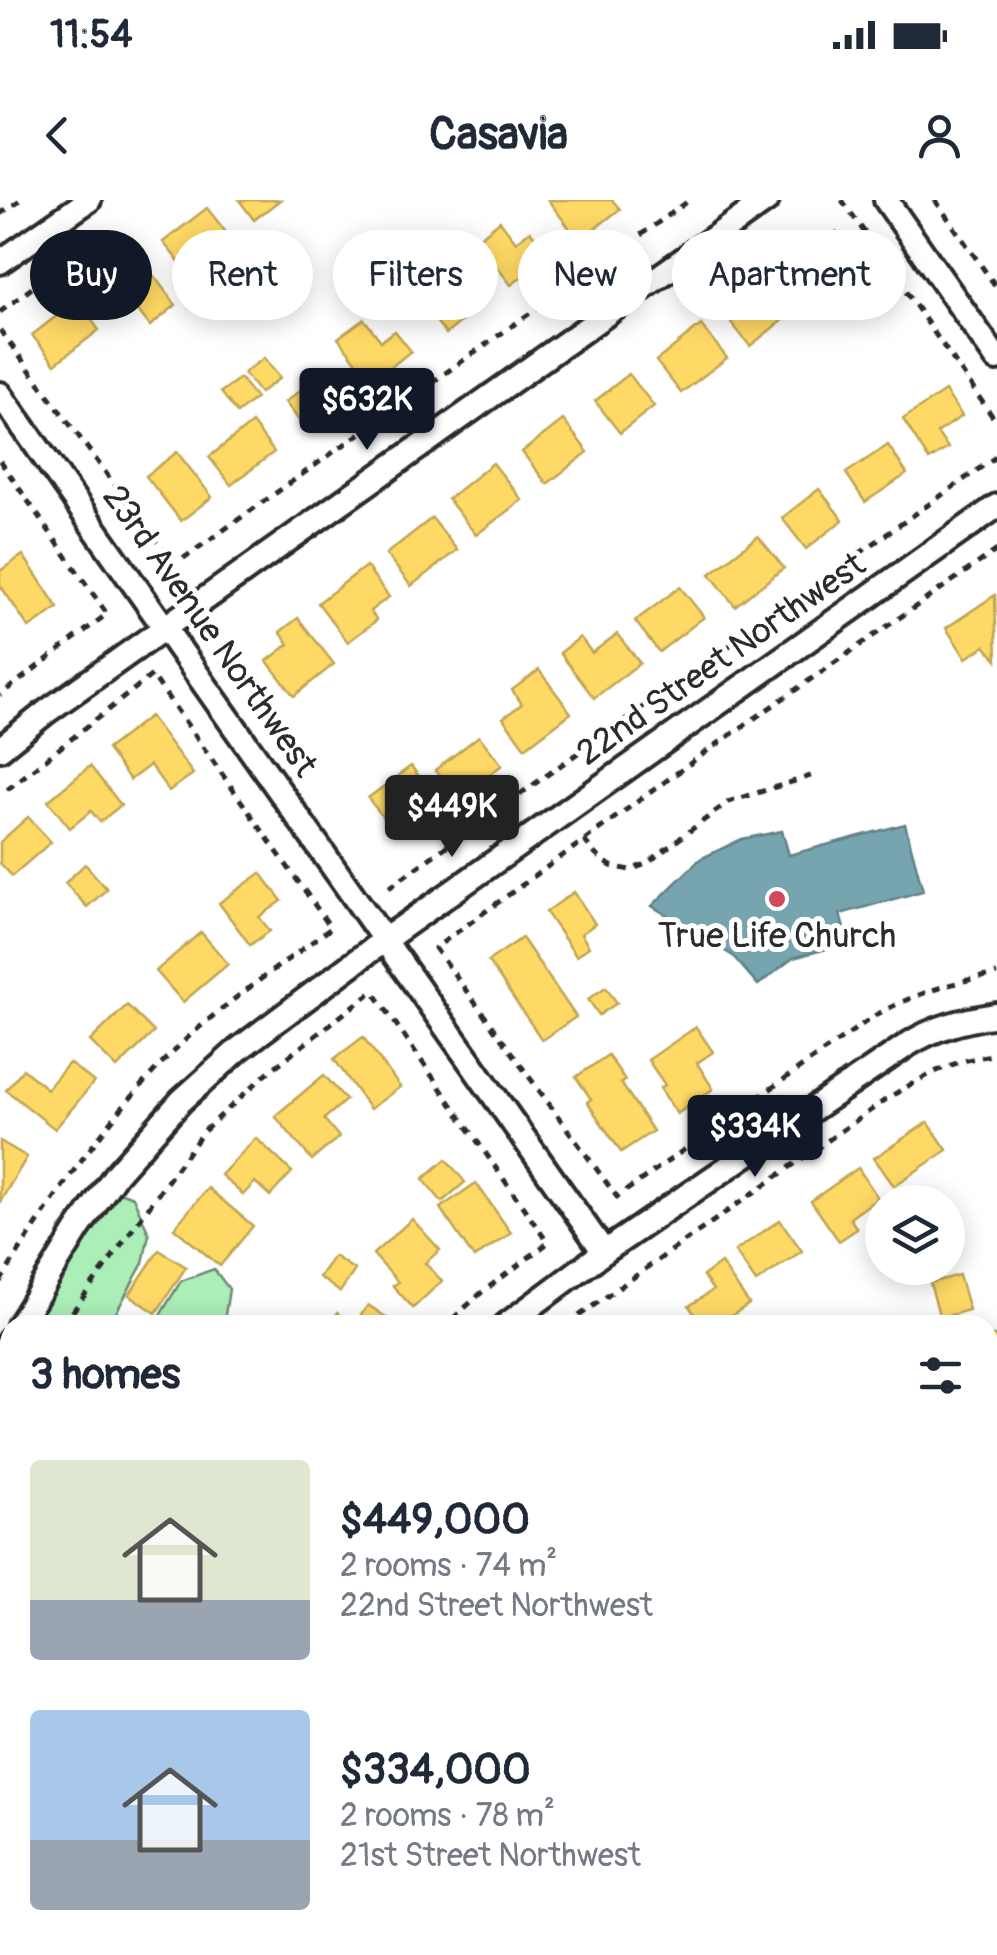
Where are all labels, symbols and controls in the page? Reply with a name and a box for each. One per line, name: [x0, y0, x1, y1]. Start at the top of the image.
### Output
text: 11:54: [50, 11, 133, 59]
text: Casavia: [429, 107, 568, 163]
icon: back: [30, 108, 85, 163]
icon: person: [912, 108, 967, 163]
chip: Buy: [30, 230, 152, 320]
chip: Rent: [172, 230, 313, 320]
chip: Filters: [333, 230, 498, 320]
chip: New: [518, 230, 652, 320]
chip: Apartment: [672, 230, 906, 320]
pin: $632K: [297, 368, 437, 453]
text: $632K: [321, 380, 413, 420]
street label: 23rd Avenue Northwest: [93, 477, 328, 786]
street label: 22nd Street Northwest: [568, 542, 875, 775]
pin: $449K: [382, 775, 522, 860]
text: $449K: [407, 787, 497, 827]
marker: True Life Church: [766, 888, 788, 910]
place label: True Life Church: [658, 914, 896, 958]
pin: $334K: [685, 1095, 825, 1180]
text: $334K: [710, 1107, 800, 1147]
map controls: [865, 1185, 965, 1285]
button: layers: [865, 1185, 965, 1285]
icon: filters: [913, 1348, 968, 1403]
text: 3 homes: [30, 1349, 180, 1401]
text: $449,000: [340, 1494, 530, 1546]
icon: home: [110, 1500, 230, 1620]
text: 2 rooms · 74 m²: [340, 1546, 557, 1586]
text: 22nd Street Northwest: [340, 1586, 653, 1626]
text: $334,000: [340, 1744, 531, 1796]
icon: home: [110, 1750, 230, 1870]
text: 2 rooms · 78 m²: [340, 1796, 555, 1836]
text: 21st Street Northwest: [340, 1836, 641, 1876]

